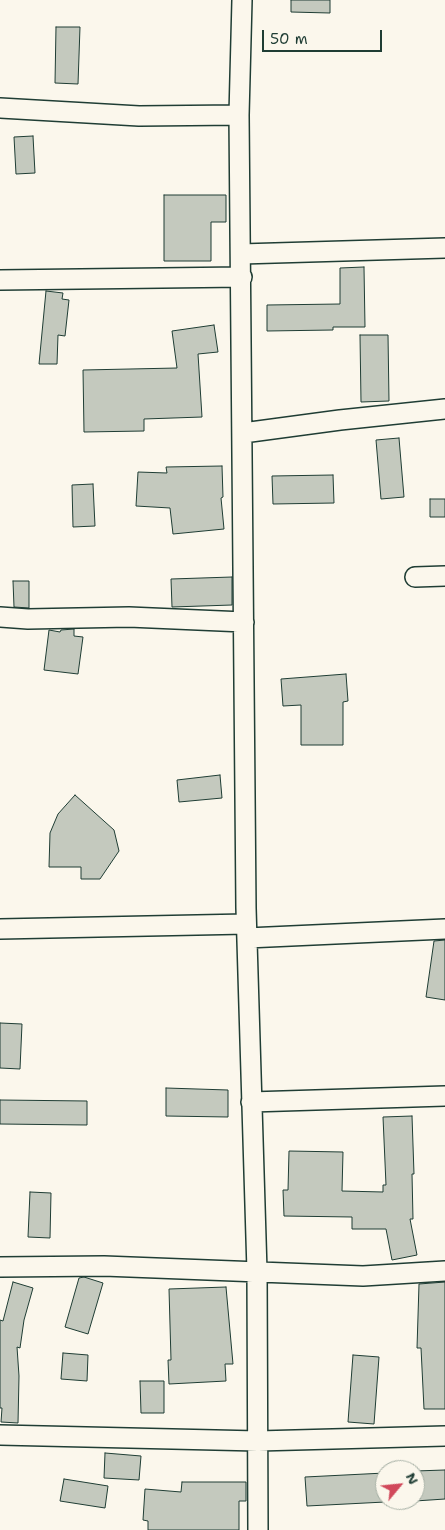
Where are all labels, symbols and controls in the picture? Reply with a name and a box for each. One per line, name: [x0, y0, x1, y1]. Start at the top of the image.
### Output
scale bar: [265, 20, 385, 52]
text: 50 m: [270, 29, 308, 49]
north arrow: [375, 1460, 425, 1510]
text: N: [402, 1469, 423, 1488]

